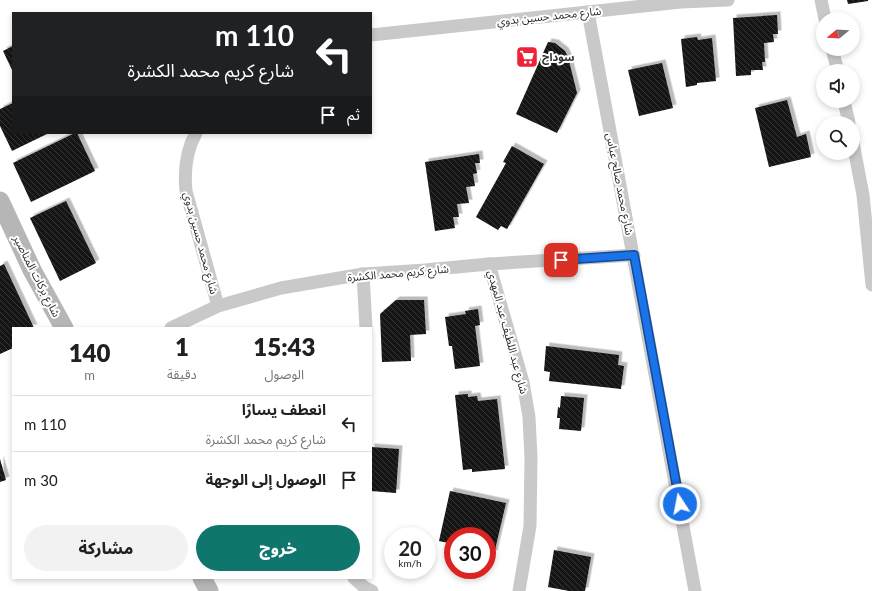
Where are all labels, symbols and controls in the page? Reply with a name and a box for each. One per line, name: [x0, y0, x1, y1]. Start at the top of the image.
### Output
street label: شارع محمد حسين بدوي: [496, 4, 603, 31]
north arrow: [816, 12, 860, 56]
map controls: [816, 12, 860, 160]
text: 110 m: [215, 18, 294, 52]
icon: left: [308, 28, 360, 80]
supermarket icon: سوداح: [514, 44, 540, 70]
place label: سوداح: [542, 50, 574, 65]
text: شارع كريم محمد الكشرة: [128, 59, 294, 81]
button: sound: [816, 64, 860, 108]
icon: arrive: [317, 104, 339, 126]
text: ثم: [347, 105, 360, 123]
button: search: [816, 116, 860, 160]
street label: شارع محمد صالح عباس: [602, 132, 637, 237]
street label: شارع محمد حسين بدوي: [178, 191, 221, 297]
street label: شارع بركات المناصير: [9, 232, 64, 320]
pin: [544, 243, 578, 277]
icon: arrive: [550, 249, 572, 271]
street label: شارع كريم محمد الكشرة: [347, 262, 450, 286]
street label: شارع عبد اللطيف عبد المهدي: [482, 269, 531, 396]
text: 1: [175, 332, 189, 361]
text: 15:43: [253, 332, 315, 361]
text: 140: [69, 338, 110, 367]
text: دقيقة: [167, 366, 197, 382]
text: الوصول: [265, 366, 304, 382]
text: m: [84, 367, 95, 383]
text: انعطف يسارًا: [242, 400, 326, 418]
icon: left: [338, 413, 360, 435]
text: 110 m: [24, 415, 66, 433]
text: شارع كريم محمد الكشرة: [206, 431, 326, 447]
icon: arrive: [338, 469, 360, 491]
text: الوصول إلى الوجهة: [205, 470, 326, 488]
text: 30 m: [24, 471, 58, 489]
position arrow: [659, 483, 701, 525]
button: مشاركة: [24, 525, 188, 571]
button: خروج: [196, 525, 360, 571]
speed limit sign: 30: [444, 527, 496, 579]
text: 20: [398, 536, 422, 560]
text: km/h: [398, 557, 422, 569]

